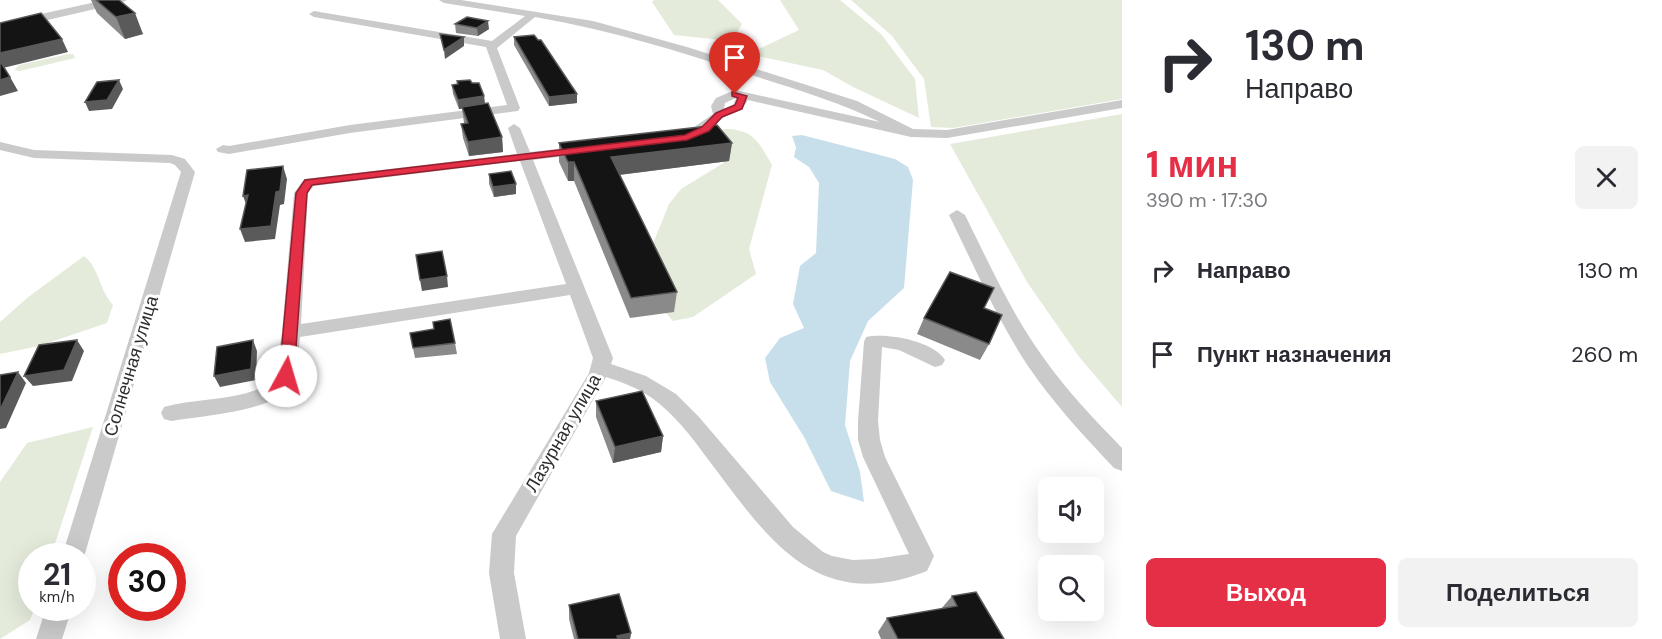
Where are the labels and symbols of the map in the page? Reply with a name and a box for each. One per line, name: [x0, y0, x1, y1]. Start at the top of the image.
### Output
pin: [709, 32, 760, 94]
street label: Солнечная улица: [98, 292, 164, 439]
position arrow: [254, 344, 318, 408]
street label: Лазурная улица: [519, 369, 607, 496]
speed limit sign: 30: [108, 543, 186, 621]

